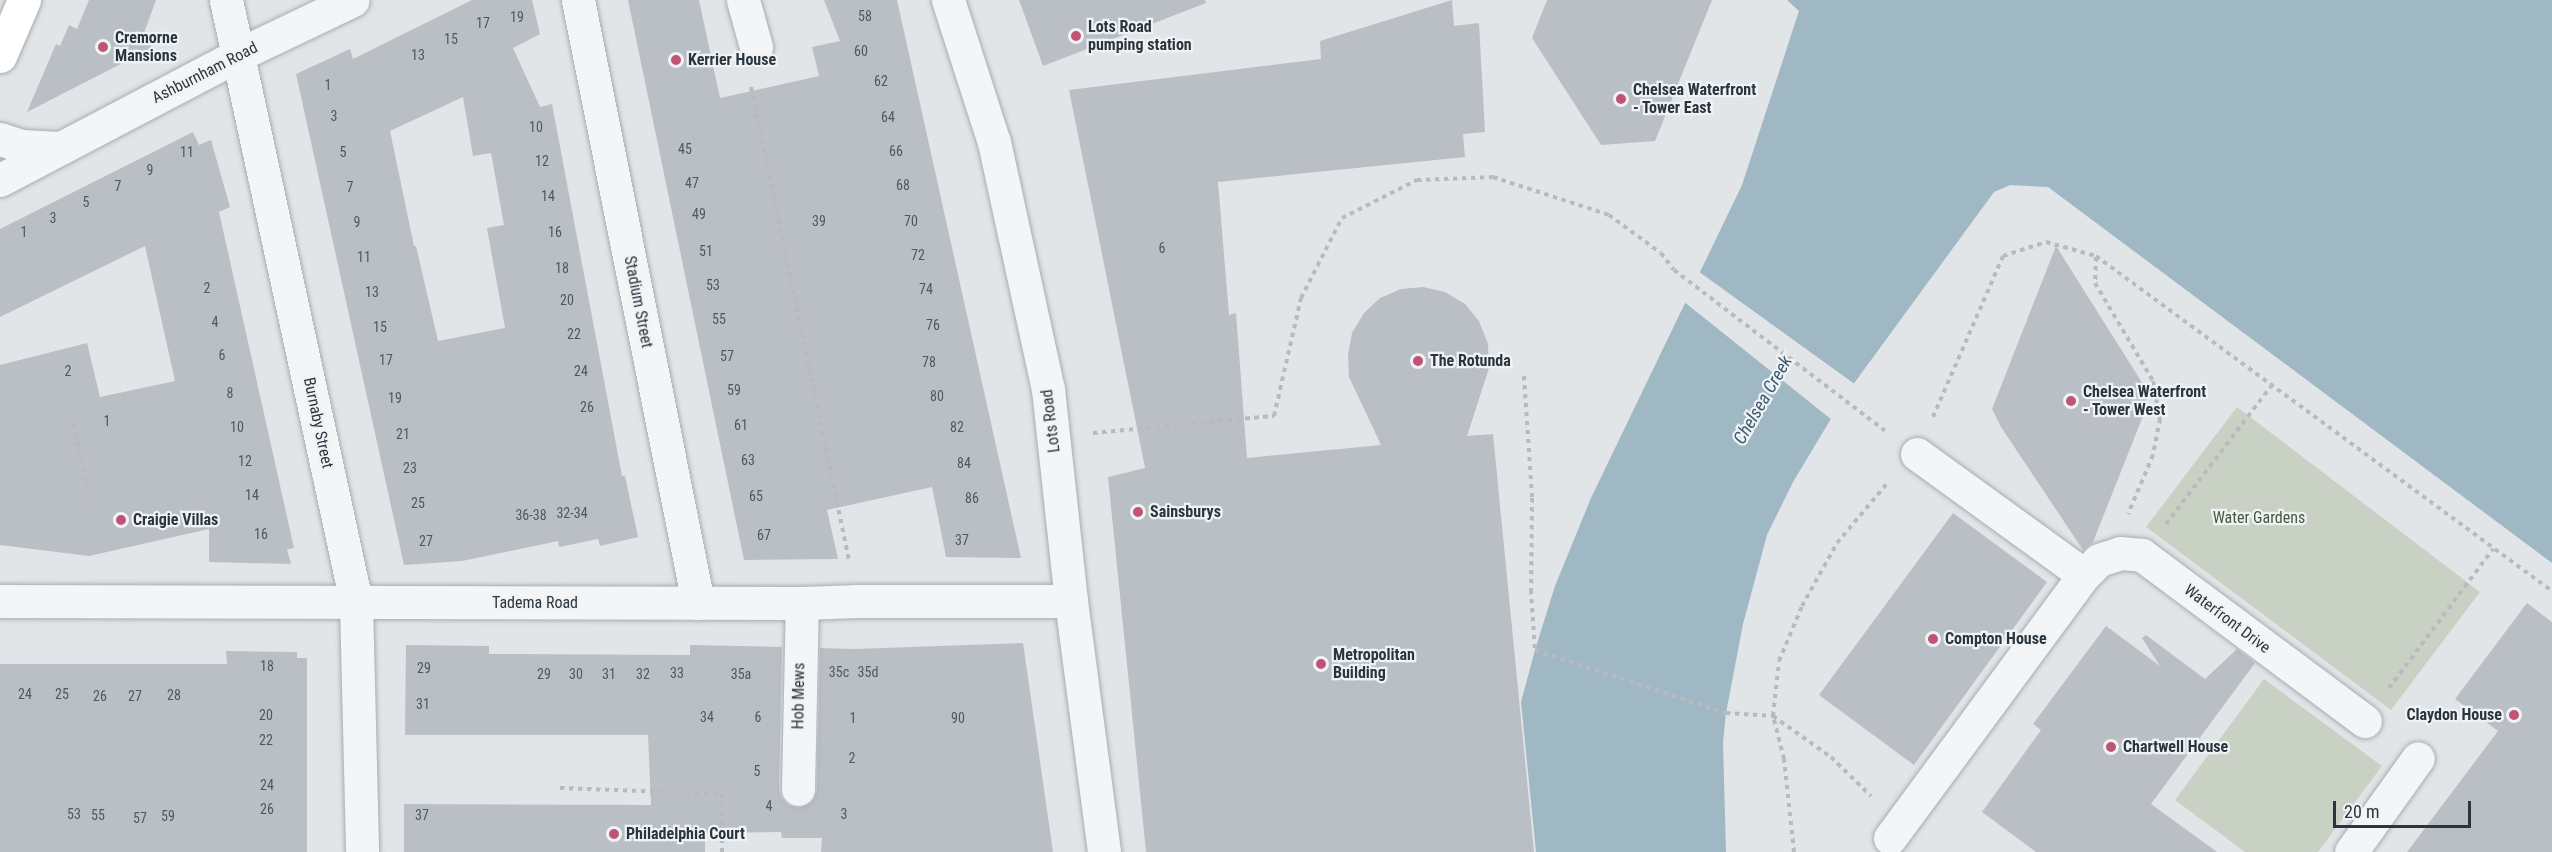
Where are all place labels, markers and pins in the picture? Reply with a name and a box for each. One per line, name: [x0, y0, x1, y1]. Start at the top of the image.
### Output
place label: Lots Road pumping station: [1088, 17, 1192, 55]
place label: Cremorne Mansions: [115, 28, 178, 66]
marker: Lots Road pumping station: [1069, 29, 1083, 43]
marker: Cremorne Mansions: [96, 40, 110, 54]
place label: Kerrier House: [688, 50, 776, 70]
marker: Kerrier House: [669, 53, 683, 67]
place label: Chelsea Waterfront - Tower East: [1633, 80, 1756, 118]
marker: Chelsea Waterfront - Tower East: [1614, 92, 1628, 106]
place label: The Rotunda: [1430, 351, 1511, 371]
marker: The Rotunda: [1411, 354, 1425, 368]
place label: Chelsea Waterfront - Tower West: [2083, 382, 2206, 420]
marker: Chelsea Waterfront - Tower West: [2064, 394, 2078, 408]
place label: Sainsburys: [1150, 502, 1221, 522]
marker: Sainsburys: [1131, 505, 1145, 519]
place label: Craigie Villas: [133, 510, 218, 530]
marker: Craigie Villas: [114, 513, 128, 527]
place label: Compton House: [1945, 629, 2047, 649]
marker: Compton House: [1926, 632, 1940, 646]
place label: Metropolitan Building: [1333, 645, 1415, 683]
marker: Metropolitan Building: [1314, 657, 1328, 671]
place label: Claydon House: [2406, 705, 2502, 725]
marker: Claydon House: [2507, 708, 2521, 722]
place label: Chartwell House: [2123, 737, 2228, 757]
marker: Chartwell House: [2104, 740, 2118, 754]
place label: Philadelphia Court: [626, 824, 745, 844]
marker: Philadelphia Court: [607, 827, 621, 841]

